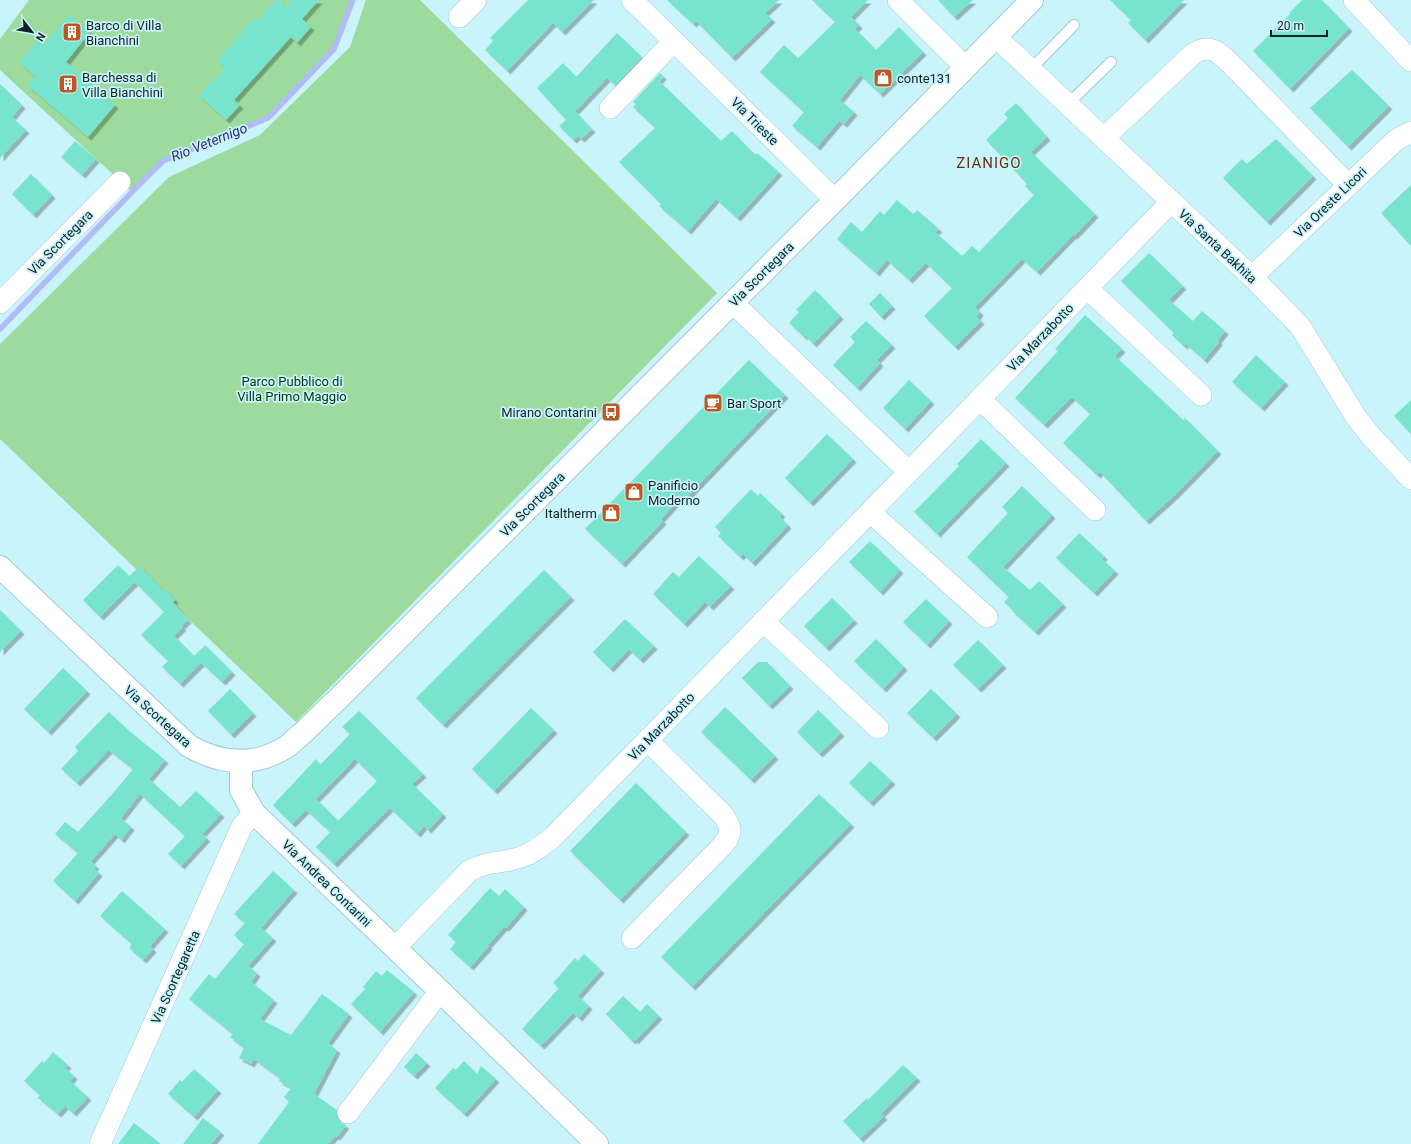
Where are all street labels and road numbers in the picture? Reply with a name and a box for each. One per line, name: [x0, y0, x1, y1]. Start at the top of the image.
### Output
street label: Via Trieste: [728, 94, 782, 148]
street label: Via Oreste Licori: [1291, 164, 1370, 241]
street label: Via Santa Bakhita: [1175, 206, 1260, 287]
street label: Via Scortegara: [25, 207, 96, 278]
street label: Via Scortegara: [726, 239, 797, 310]
street label: Via Marzabotto: [1004, 300, 1077, 374]
street label: Via Scortegara: [497, 469, 568, 540]
street label: Via Scortegara: [121, 682, 194, 750]
street label: Via Marzabotto: [625, 689, 698, 763]
street label: Via Andrea Contarini: [279, 837, 374, 930]
street label: Via Scortegaretta: [148, 928, 203, 1026]

